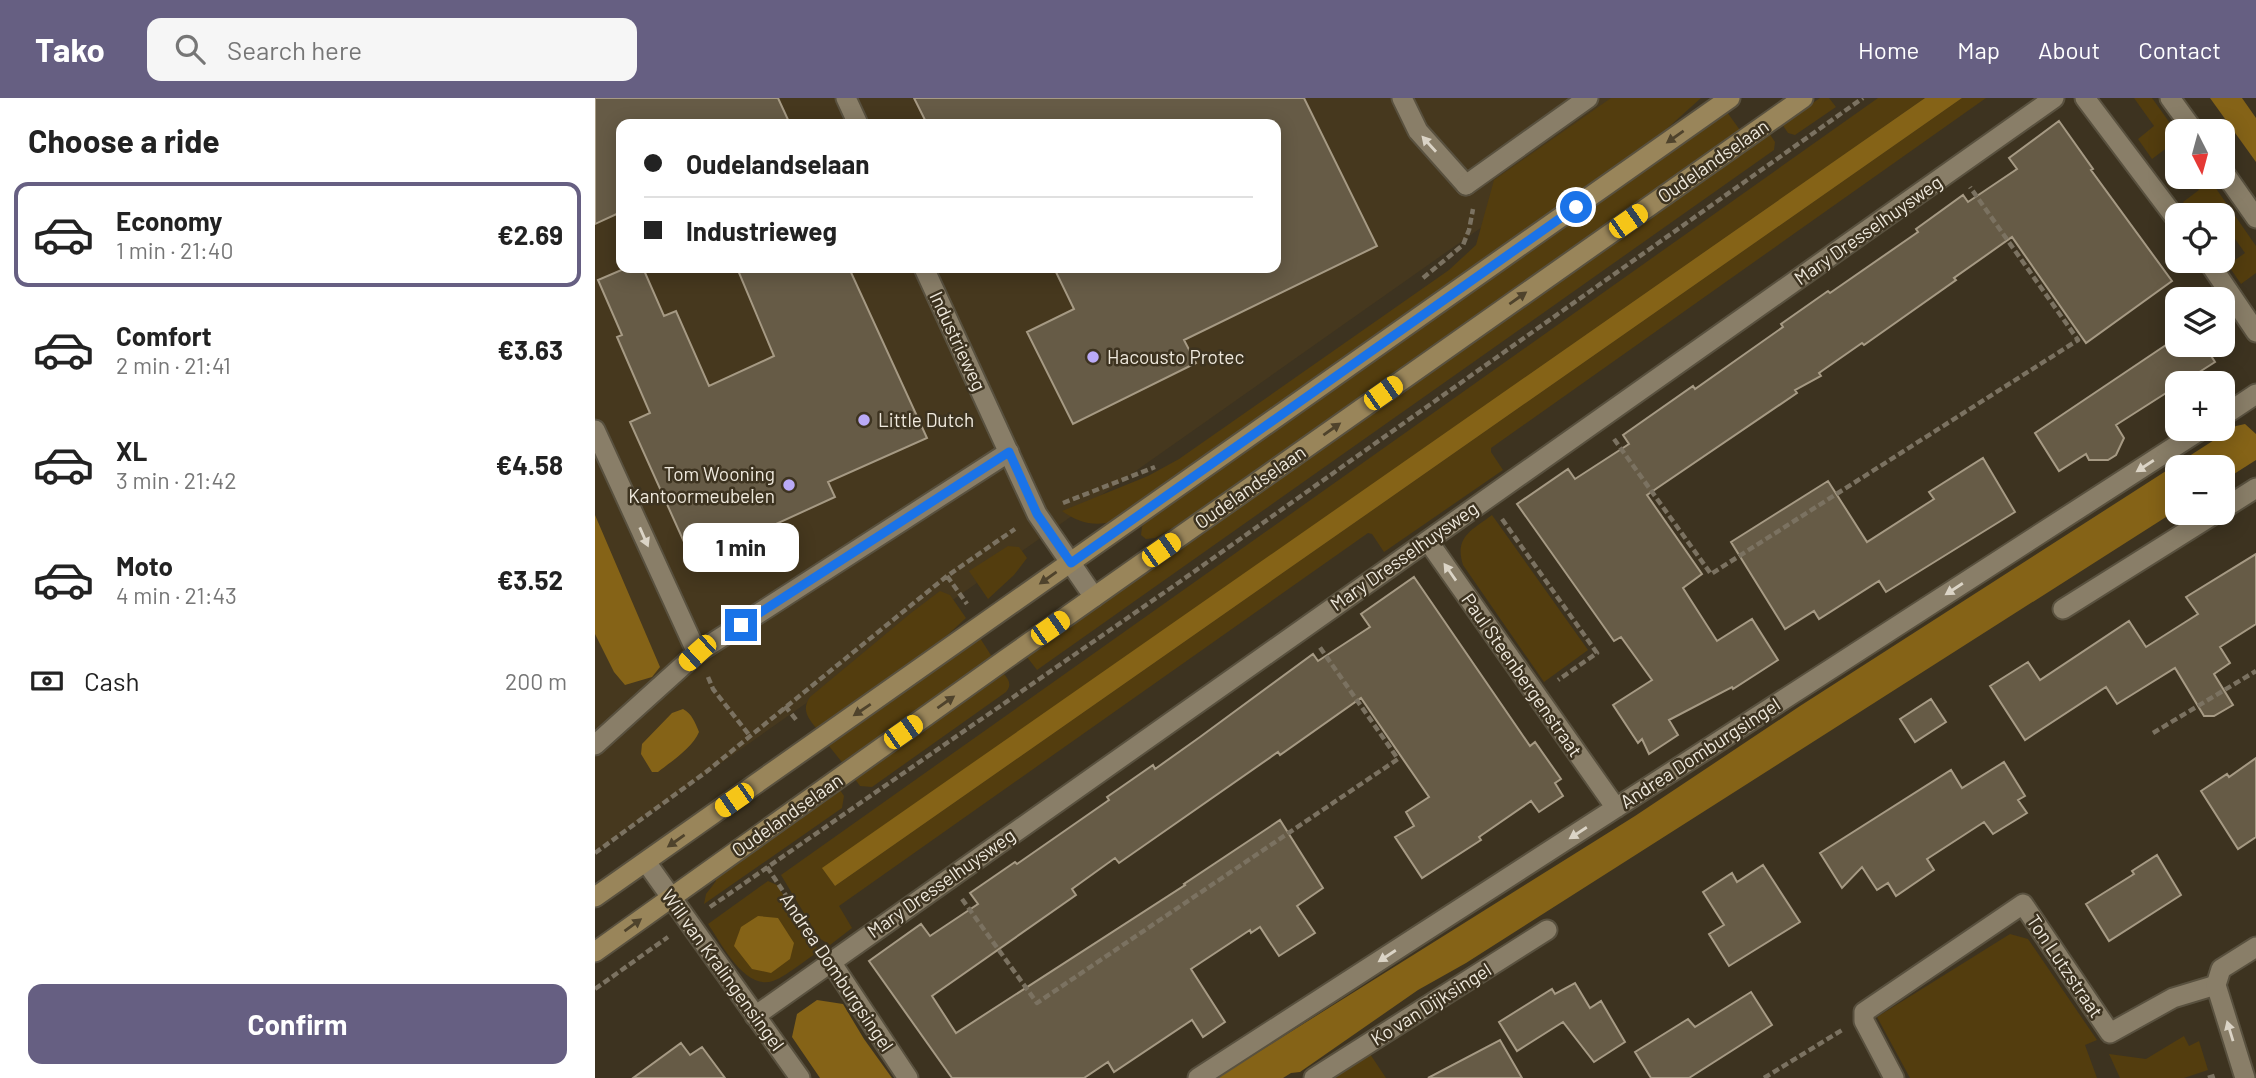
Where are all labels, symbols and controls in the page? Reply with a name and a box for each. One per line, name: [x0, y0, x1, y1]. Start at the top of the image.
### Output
search box: [147, 18, 637, 81]
text: Tako: [35, 29, 105, 69]
icon: search: [171, 30, 209, 68]
text: Search here: [227, 34, 362, 65]
text: Home: [1858, 35, 1919, 64]
text: Map: [1957, 35, 2000, 64]
text: About: [2038, 35, 2100, 64]
text: Contact: [2138, 35, 2221, 64]
street label: Oudelandselaan: [1653, 114, 1773, 207]
north arrow: [2165, 119, 2235, 189]
map controls: [2165, 119, 2235, 525]
text: Choose a ride: [28, 121, 220, 159]
one-way arrow: [1666, 130, 1684, 144]
one-way arrow: [1422, 136, 1438, 153]
text: Oudelandselaan: [686, 148, 869, 179]
street label: Mary Dresselhuysweg: [1789, 170, 1946, 289]
route start: [1560, 191, 1592, 223]
car: [1605, 200, 1652, 242]
icon: car: [32, 203, 95, 266]
button: locate: [2165, 203, 2235, 273]
text: Economy: [116, 205, 222, 236]
text: Industrieweg: [686, 215, 837, 246]
text: €2.69: [497, 219, 563, 250]
text: 1 min · 21:40: [116, 236, 233, 264]
street label: Industrieweg: [925, 287, 991, 394]
button: layers: [2165, 287, 2235, 357]
one-way arrow: [1509, 291, 1527, 305]
icon: car: [32, 318, 95, 381]
text: Comfort: [116, 320, 212, 351]
text: €3.63: [497, 334, 563, 365]
place label: Hacousto Protec: [1107, 345, 1244, 368]
marker: Hacousto Protec: [1085, 349, 1101, 365]
text: 2 min · 21:41: [116, 351, 231, 379]
button: +: [2165, 371, 2235, 441]
car: [1360, 372, 1407, 414]
place label: Little Dutch: [878, 408, 974, 431]
marker: Little Dutch: [856, 412, 872, 428]
one-way arrow: [1323, 422, 1341, 436]
icon: car: [32, 433, 95, 496]
text: XL: [116, 435, 147, 466]
street label: Oudelandselaan: [1190, 440, 1310, 533]
text: €4.58: [496, 449, 563, 480]
button: −: [2165, 455, 2235, 525]
one-way arrow: [2135, 459, 2155, 472]
place label: Tom Wooning Kantoormeubelen: [628, 462, 775, 507]
text: 3 min · 21:42: [116, 466, 237, 494]
marker: Tom Wooning Kantoormeubelen: [781, 477, 797, 493]
street label: Mary Dresselhuysweg: [1325, 496, 1482, 615]
callout: 1 min: [683, 524, 799, 573]
one-way arrow: [638, 527, 650, 547]
car: [1138, 529, 1185, 571]
text: 1 min: [716, 533, 766, 561]
icon: car: [32, 548, 95, 611]
text: Moto: [116, 550, 173, 581]
one-way arrow: [1443, 563, 1457, 581]
text: €3.52: [497, 564, 563, 595]
one-way arrow: [1039, 571, 1057, 585]
text: 4 min · 21:43: [116, 581, 237, 609]
one-way arrow: [1944, 583, 1964, 596]
street label: Paul Steenbergenstraat: [1457, 589, 1588, 761]
car: [1027, 607, 1074, 649]
route end: [725, 609, 757, 641]
car: [675, 631, 720, 675]
icon: cash: [28, 662, 66, 700]
text: Cash: [84, 665, 139, 696]
text: 200 m: [505, 667, 567, 695]
street label: Andrea Domburgsingel: [1615, 692, 1784, 813]
one-way arrow: [937, 695, 955, 709]
one-way arrow: [853, 703, 871, 717]
car: [880, 711, 927, 753]
street label: Oudelandselaan: [727, 768, 847, 861]
car: [711, 779, 758, 821]
street label: Mary Dresselhuysweg: [862, 823, 1019, 942]
one-way arrow: [1568, 826, 1588, 839]
one-way arrow: [667, 834, 685, 848]
street label: Will van Kralingensingel: [657, 885, 790, 1055]
street label: Andrea Domburgsingel: [776, 888, 899, 1055]
street label: Ton Lutzstraat: [2022, 910, 2108, 1022]
one-way arrow: [624, 918, 642, 932]
one-way arrow: [1377, 950, 1397, 963]
street label: Ko van Dijksingel: [1366, 957, 1495, 1050]
button: Confirm: [28, 984, 567, 1064]
one-way arrow: [2225, 1021, 2235, 1042]

